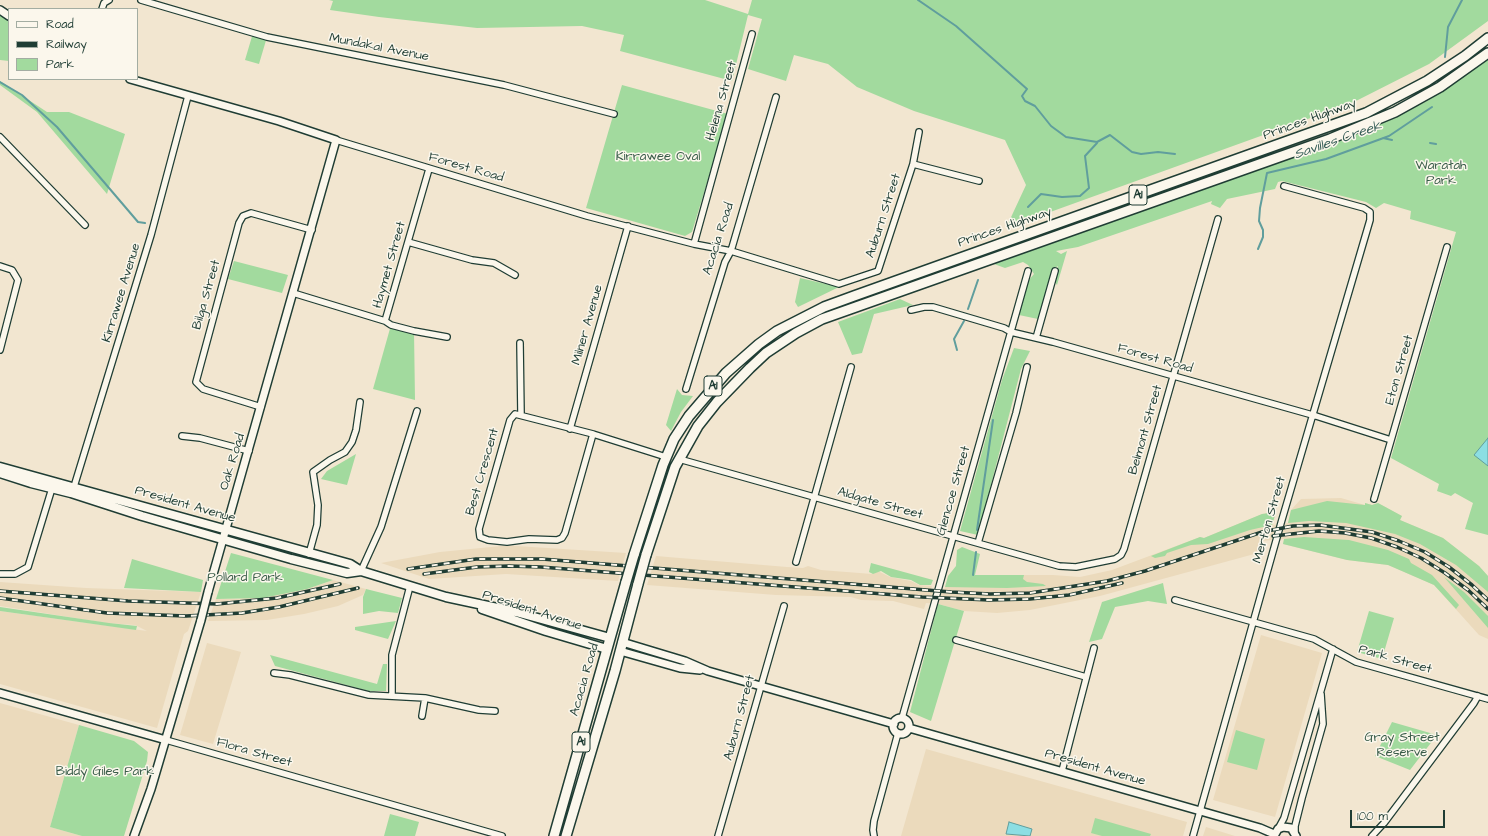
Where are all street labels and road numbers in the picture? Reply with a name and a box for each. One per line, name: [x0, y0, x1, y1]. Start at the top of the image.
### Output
street label: Mundakal Avenue: [328, 31, 430, 65]
street label: Helena Street: [703, 59, 741, 143]
street label: Princes Highway: [1261, 96, 1359, 144]
street label: Forest Road: [427, 150, 505, 186]
street label: Auburn Street: [863, 172, 905, 260]
road number: A1: [1129, 185, 1147, 205]
street label: Acacia Road: [700, 201, 738, 277]
street label: Princes Highway: [956, 205, 1054, 251]
street label: Haymet Street: [370, 220, 410, 310]
street label: Kirrawee Avenue: [100, 242, 144, 344]
street label: Bilga Street: [190, 258, 224, 332]
street label: Milner Avenue: [569, 283, 607, 367]
street label: Eton Street: [1383, 333, 1417, 407]
street label: Forest Road: [1116, 341, 1194, 377]
road number: A1: [704, 376, 722, 396]
street label: Belmont Street: [1126, 383, 1166, 477]
street label: Best Crescent: [463, 426, 503, 518]
street label: Oak Road: [217, 432, 249, 492]
street label: Glencoe Street: [934, 444, 974, 538]
street label: Merton Street: [1250, 475, 1290, 565]
street label: President Avenue: [133, 483, 237, 527]
street label: Aldgate Street: [836, 484, 924, 524]
street label: President Avenue: [480, 588, 584, 634]
street label: Acacia Road: [567, 642, 603, 718]
street label: Park Street: [1357, 642, 1433, 678]
street label: Auburn Street: [721, 674, 759, 762]
road number: A1: [572, 732, 590, 752]
street label: Flora Street: [215, 735, 293, 771]
street label: President Avenue: [1043, 746, 1147, 790]

